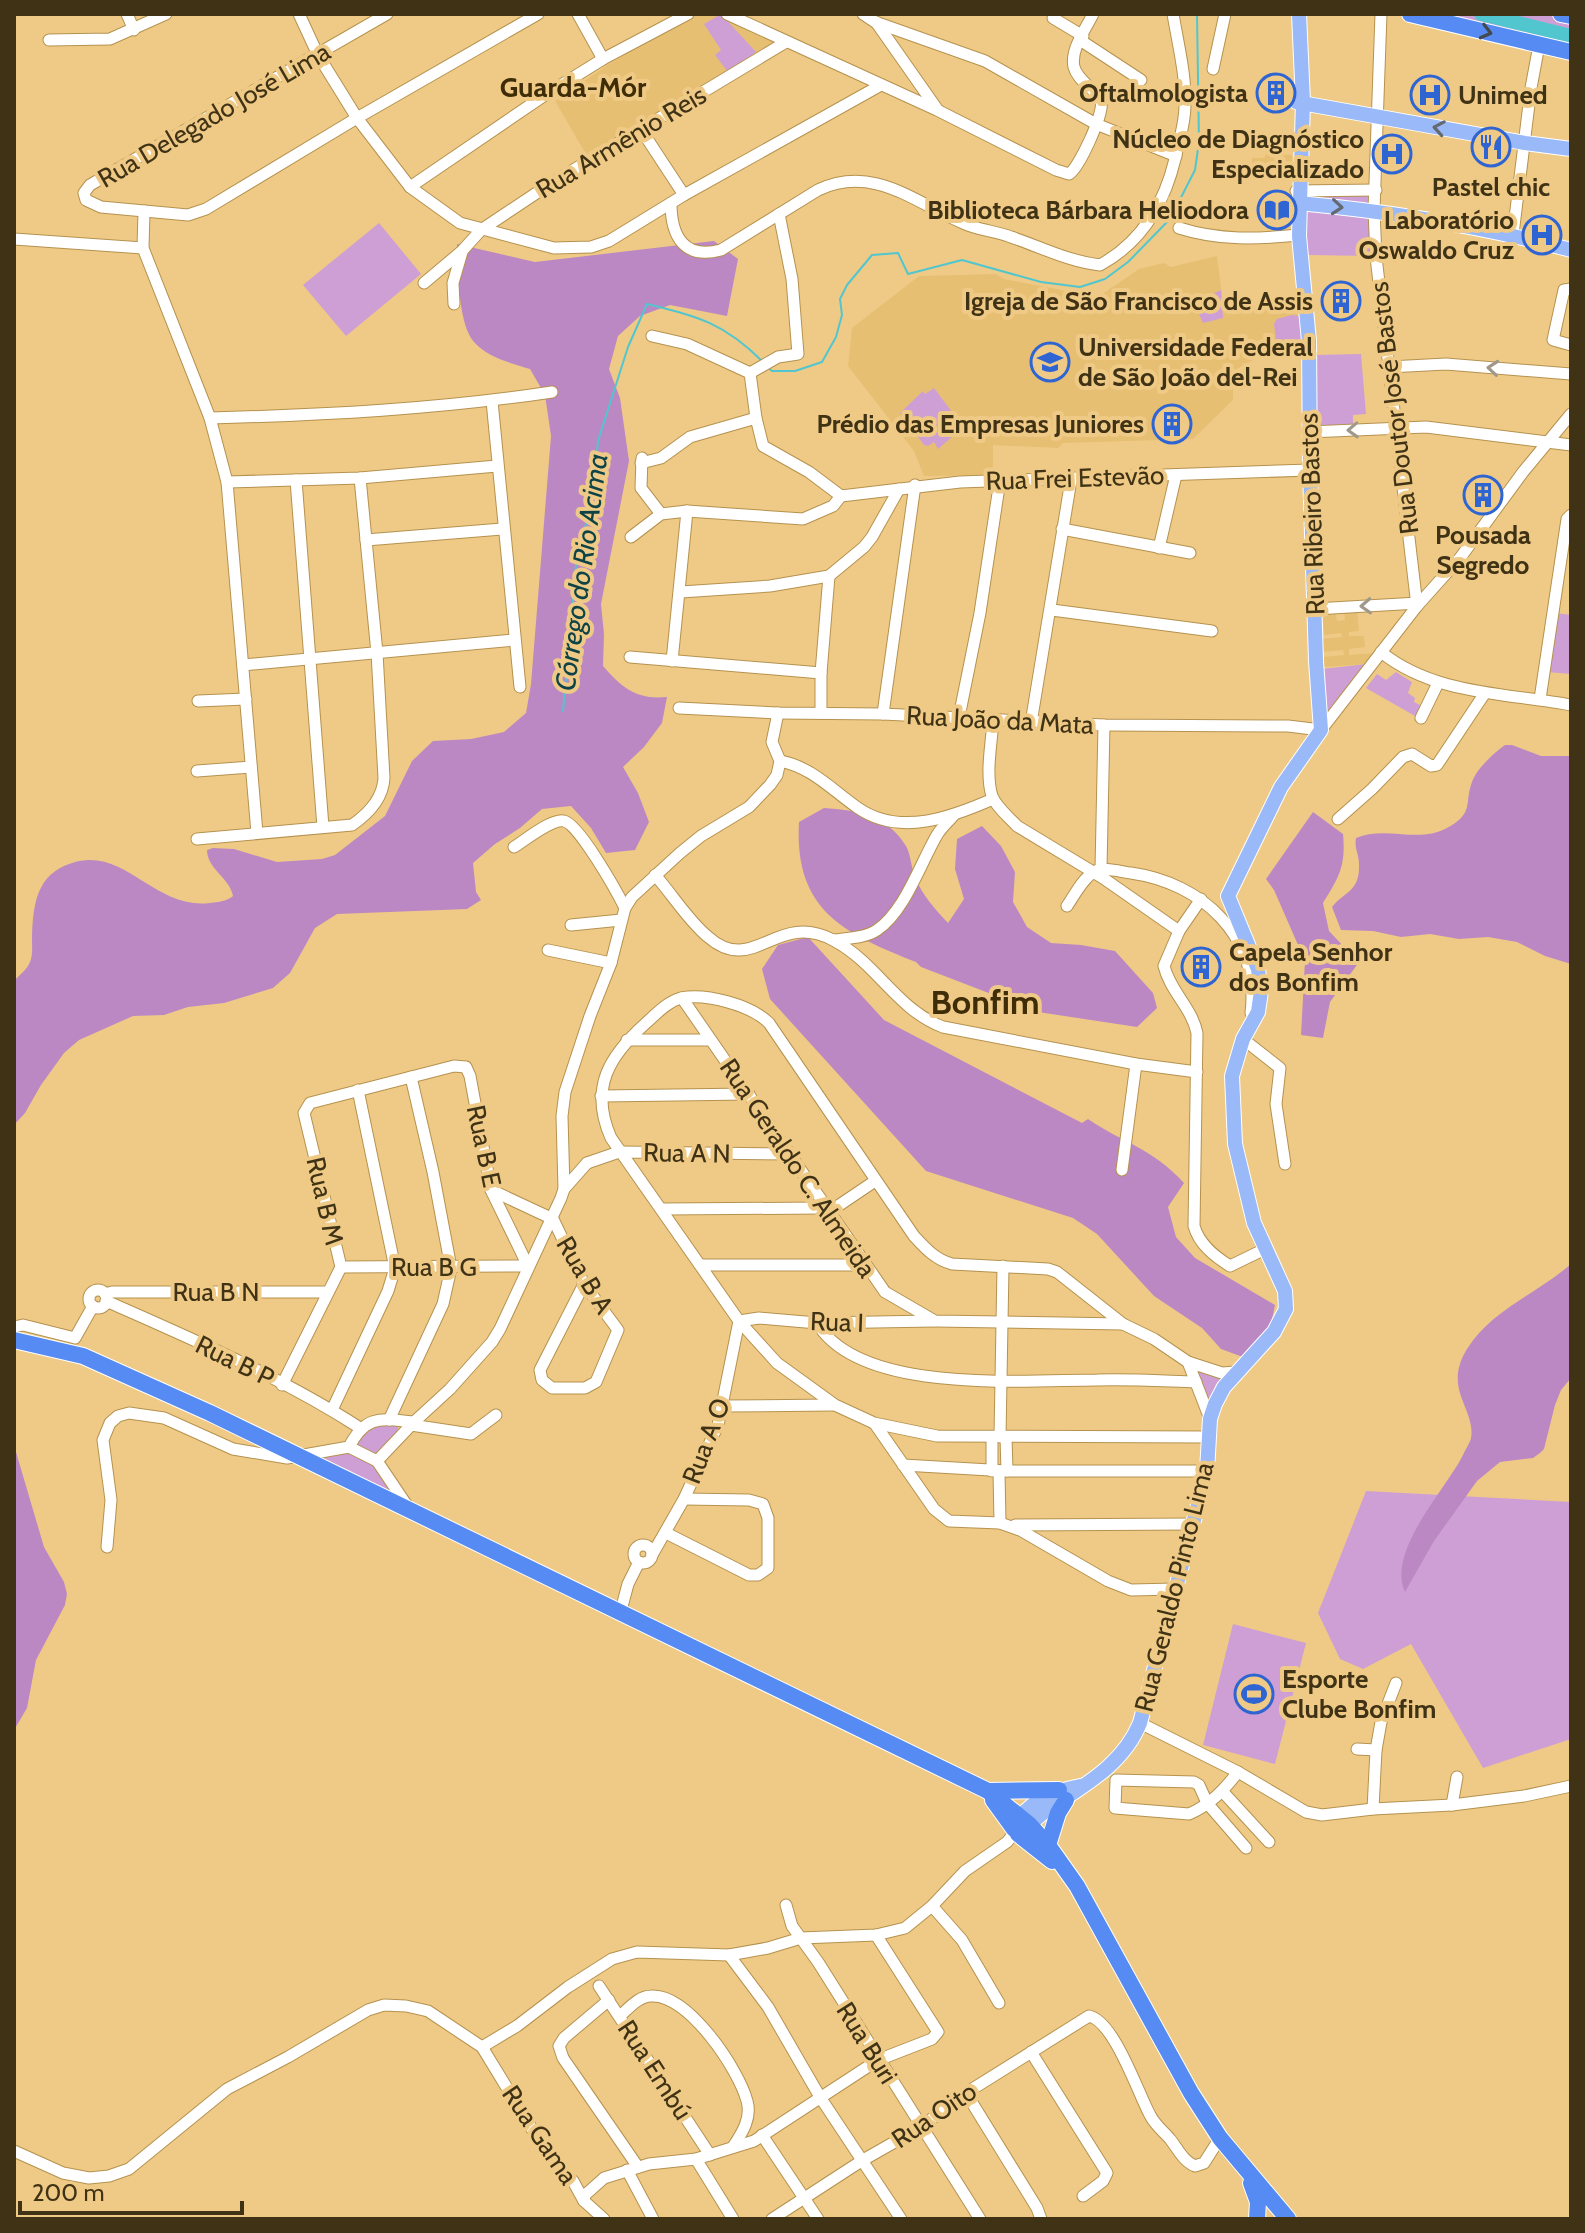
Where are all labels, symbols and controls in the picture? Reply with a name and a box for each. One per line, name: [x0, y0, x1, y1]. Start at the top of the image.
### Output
one-way arrow: [1478, 22, 1492, 39]
street label: Rua Delegado José Lima: [92, 35, 336, 195]
district label: Guarda-Mór: [500, 70, 647, 104]
building icon: Oftalmologista: [1255, 72, 1297, 114]
hospital icon: Unimed: [1409, 74, 1451, 116]
place label: Oftalmologista: [1079, 77, 1248, 109]
street label: Rua Armênio Reis: [530, 79, 712, 205]
place label: Unimed: [1458, 79, 1548, 111]
one-way arrow: [1432, 120, 1445, 137]
place label: Núcleo de Diagnóstico Especializado: [1112, 123, 1364, 185]
restaurant icon: Pastel chic: [1470, 126, 1512, 168]
hospital icon: Núcleo de Diagnóstico Especializado: [1371, 133, 1413, 175]
place label: Pastel chic: [1432, 171, 1550, 203]
library icon: Biblioteca Bárbara Heliodora: [1256, 189, 1298, 231]
place label: Biblioteca Bárbara Heliodora: [927, 194, 1249, 226]
one-way arrow: [1331, 198, 1344, 215]
place label: Laboratório Oswaldo Cruz: [1358, 204, 1514, 266]
hospital icon: Laboratório Oswaldo Cruz: [1521, 214, 1563, 256]
building icon: Igreja de São Francisco de Assis: [1320, 280, 1362, 322]
street label: Rua Doutor José Bastos: [1363, 280, 1425, 536]
place label: Igreja de São Francisco de Assis: [964, 285, 1313, 317]
place label: Universidade Federal de São João del-Rei: [1078, 331, 1313, 393]
school or university icon: Universidade Federal de São João del-Rei: [1029, 341, 1071, 383]
one-way arrow: [1486, 360, 1499, 377]
building icon: Prédio das Empresas Juniores: [1151, 403, 1193, 445]
place label: Prédio das Empresas Juniores: [816, 408, 1144, 440]
street label: Rua Ribeiro Bastos: [1292, 412, 1332, 616]
one-way arrow: [1346, 422, 1358, 439]
water label: Córrego do Rio Acima: [547, 451, 615, 693]
street label: Rua Frei Estevão: [985, 459, 1165, 497]
building icon: Pousada Segredo: [1462, 474, 1504, 516]
place label: Pousada Segredo: [1435, 519, 1531, 581]
one-way arrow: [1359, 597, 1372, 614]
street label: Rua João da Mata: [905, 699, 1095, 741]
place label: Capela Senhor dos Bonfim: [1229, 936, 1393, 998]
building icon: Capela Senhor dos Bonfim: [1180, 946, 1222, 988]
district label: Bonfim: [931, 981, 1039, 1023]
street label: Rua Geraldo C. Almeida: [713, 1053, 883, 1284]
street label: Rua B E: [460, 1102, 508, 1190]
street label: Rua A N: [643, 1136, 731, 1170]
street label: Rua B M: [299, 1154, 351, 1248]
street label: Rua B A: [549, 1230, 621, 1320]
street label: Rua B G: [391, 1251, 477, 1283]
street label: Rua B N: [173, 1276, 260, 1308]
street label: Rua I: [809, 1305, 865, 1339]
street label: Rua B P: [190, 1328, 280, 1394]
street label: Rua A O: [675, 1394, 737, 1488]
street label: Rua Geraldo Pinto Lima: [1127, 1458, 1221, 1715]
place label: Esporte Clube Bonfim: [1282, 1663, 1436, 1725]
sports icon: Esporte Clube Bonfim: [1233, 1673, 1275, 1715]
street label: Rua Buri: [830, 1996, 904, 2090]
street label: Rua Embú: [611, 2014, 699, 2126]
street label: Rua Oito: [885, 2075, 983, 2155]
street label: Rua Gama: [495, 2079, 585, 2191]
scale bar: [20, 2165, 242, 2215]
text: 200 m: [32, 2178, 105, 2207]

